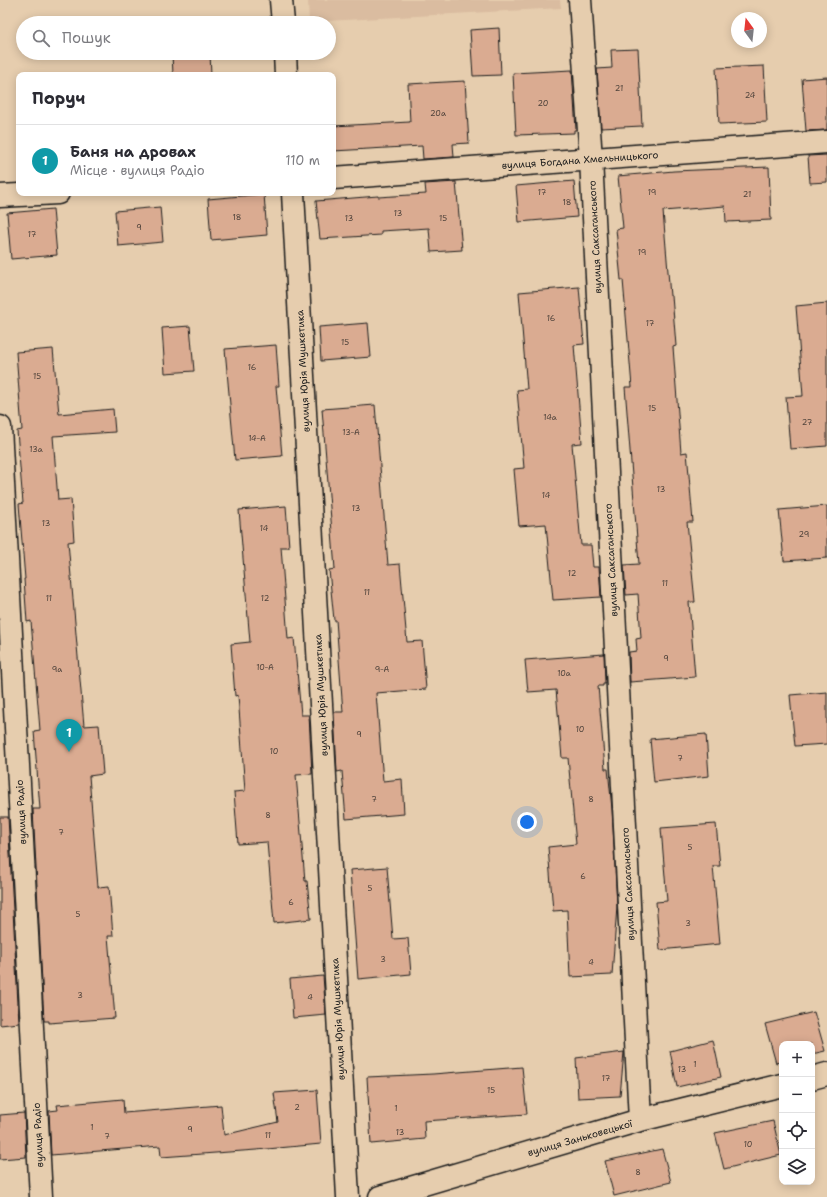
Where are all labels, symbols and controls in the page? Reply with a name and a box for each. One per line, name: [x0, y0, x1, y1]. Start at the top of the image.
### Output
north arrow: [731, 12, 767, 48]
search box: [16, 16, 336, 60]
icon: search: [30, 27, 52, 49]
text: Пошук: [62, 28, 111, 48]
house number: 21: [615, 83, 623, 94]
text: Поруч: [32, 87, 85, 109]
house number: 24: [745, 90, 756, 101]
house number: 20: [538, 98, 548, 109]
house number: 20а: [430, 108, 446, 119]
text: Баня на дровах: [70, 142, 196, 162]
street label: вулиця Богдана Хмельницького: [501, 148, 659, 172]
text: 1: [42, 152, 48, 169]
text: 110 m: [285, 152, 320, 169]
text: Місце · вулиця Радіо: [70, 162, 205, 179]
street label: вулиця Саксаганського: [586, 180, 604, 294]
house number: 17: [538, 187, 547, 198]
house number: 19: [648, 187, 656, 198]
house number: 21: [743, 189, 751, 200]
house number: 18: [563, 197, 571, 208]
house number: 13: [394, 208, 402, 219]
house number: 18: [233, 212, 241, 223]
house number: 13: [345, 213, 353, 224]
house number: 15: [439, 213, 447, 224]
house number: 9: [136, 222, 142, 233]
house number: 17: [28, 229, 37, 240]
house number: 19: [638, 247, 646, 258]
street label: вулиця Юрія Мушкетика: [293, 309, 313, 432]
house number: 16: [547, 313, 556, 324]
house number: 17: [646, 318, 655, 329]
house number: 15: [341, 337, 349, 348]
house number: 16: [248, 362, 257, 373]
house number: 15: [33, 371, 41, 382]
house number: 15: [648, 403, 656, 414]
house number: 14а: [543, 412, 557, 423]
house number: 27: [802, 417, 813, 428]
house number: 13-А: [342, 427, 360, 438]
house number: 14-А: [248, 433, 266, 444]
house number: 13а: [29, 444, 43, 455]
house number: 13: [657, 484, 665, 495]
house number: 14: [542, 490, 551, 501]
house number: 13: [352, 503, 360, 514]
street label: вулиця Саксаганського: [602, 503, 620, 617]
house number: 13: [42, 518, 50, 529]
house number: 14: [260, 523, 269, 534]
house number: 29: [799, 529, 809, 540]
house number: 12: [568, 568, 577, 579]
house number: 11: [662, 578, 668, 589]
house number: 11: [364, 587, 370, 598]
house number: 11: [46, 593, 52, 604]
house number: 12: [261, 593, 270, 604]
street label: вулиця Юрія Мушкетика: [311, 633, 331, 756]
house number: 9: [663, 653, 669, 664]
house number: 10-А: [256, 662, 274, 673]
house number: 9а: [52, 664, 62, 675]
house number: 9-А: [375, 664, 389, 675]
house number: 10а: [557, 668, 571, 679]
pin: 1: [56, 719, 82, 752]
house number: 10: [576, 724, 584, 735]
house number: 9: [356, 729, 362, 740]
house number: 10: [270, 746, 278, 757]
house number: 7: [677, 753, 683, 764]
street label: вулиця Радіо: [13, 779, 29, 845]
house number: 7: [371, 794, 377, 805]
house number: 8: [588, 794, 594, 805]
house number: 8: [265, 810, 271, 821]
your location: [517, 812, 537, 832]
house number: 7: [58, 827, 64, 838]
street label: вулиця Саксаганського: [619, 827, 637, 941]
house number: 5: [688, 842, 693, 853]
house number: 6: [580, 871, 586, 882]
house number: 5: [368, 883, 373, 894]
house number: 6: [288, 897, 294, 908]
house number: 5: [76, 909, 81, 920]
house number: 3: [685, 918, 691, 929]
house number: 3: [380, 954, 386, 965]
street label: вулиця Юрія Мушкетика: [328, 957, 348, 1080]
house number: 4: [588, 957, 594, 968]
house number: 3: [77, 990, 83, 1001]
house number: 4: [307, 992, 313, 1003]
map controls: [779, 1041, 815, 1185]
button: +: [779, 1041, 815, 1077]
house number: 1: [693, 1059, 697, 1070]
house number: 13: [678, 1064, 686, 1075]
house number: 17: [602, 1073, 611, 1084]
button: −: [779, 1077, 815, 1113]
house number: 15: [487, 1085, 495, 1096]
street label: вулиця Радіо: [30, 1102, 46, 1168]
house number: 2: [294, 1102, 300, 1113]
house number: 1: [394, 1103, 398, 1114]
button: locate: [779, 1113, 815, 1149]
street label: вулиця Заньковецької: [526, 1116, 635, 1159]
house number: 1: [90, 1122, 94, 1133]
house number: 9: [187, 1124, 193, 1135]
house number: 13: [396, 1127, 404, 1138]
house number: 11: [265, 1130, 271, 1141]
house number: 7: [104, 1131, 110, 1142]
house number: 10: [744, 1139, 752, 1150]
button: layers: [779, 1149, 815, 1185]
house number: 8: [635, 1167, 641, 1178]

